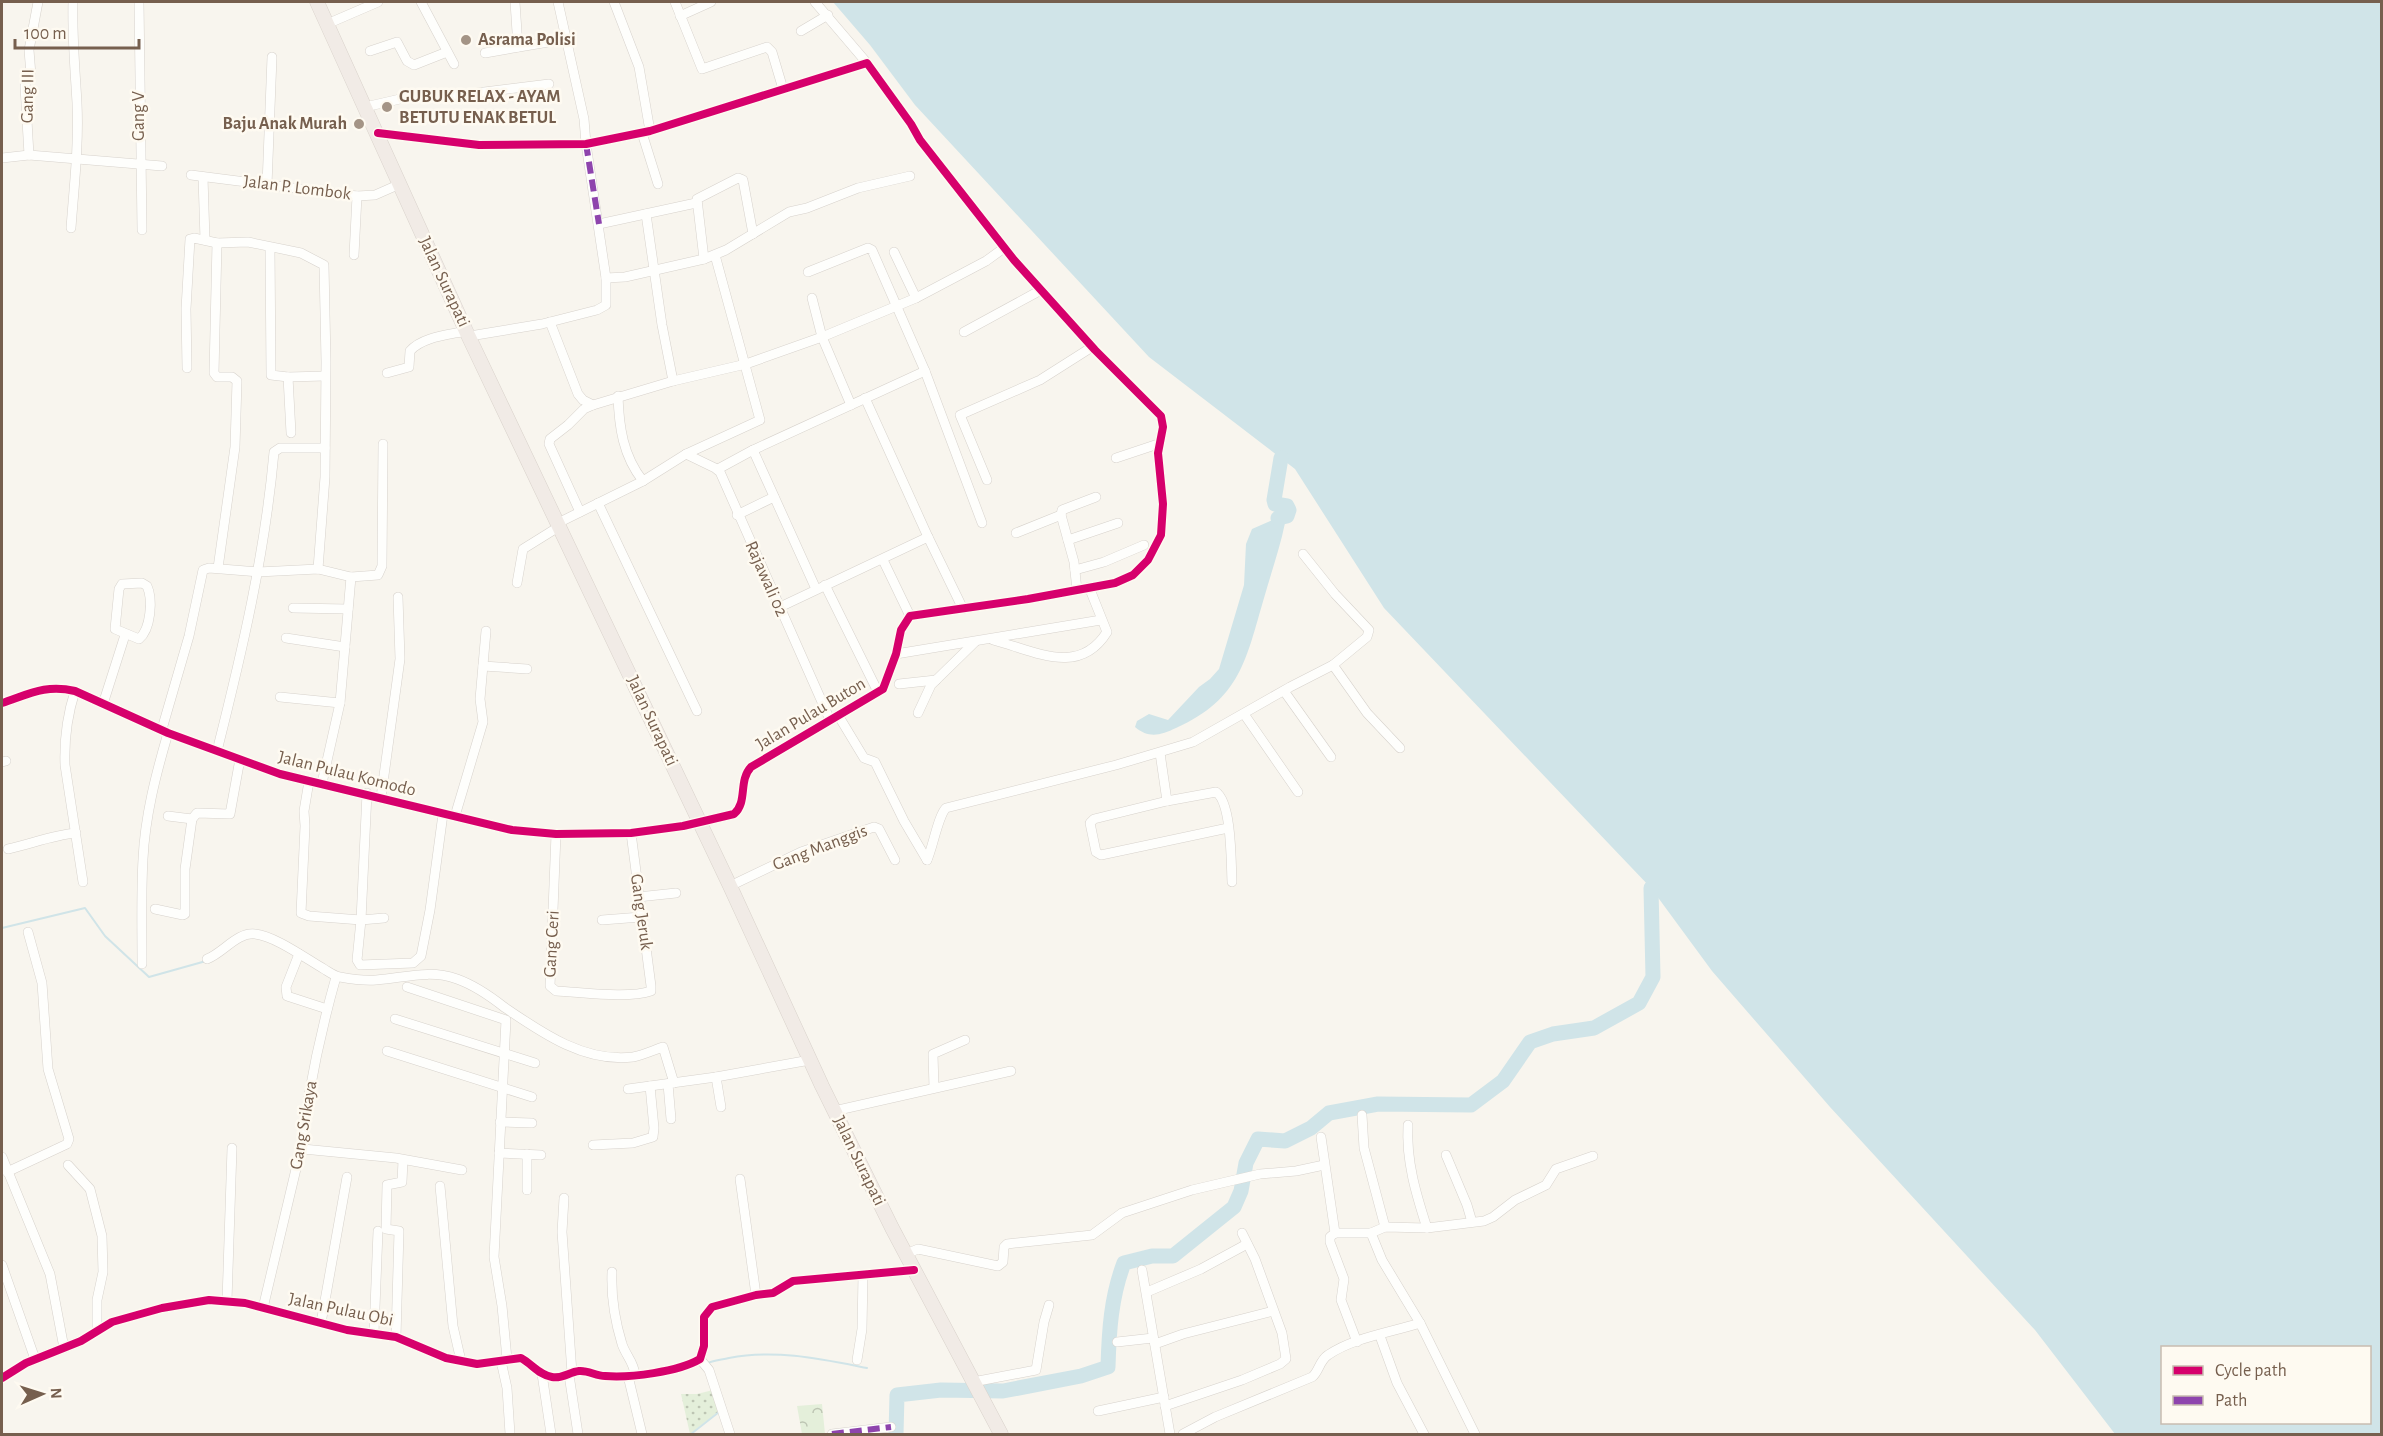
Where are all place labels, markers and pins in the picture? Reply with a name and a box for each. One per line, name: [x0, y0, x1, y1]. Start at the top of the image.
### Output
place label: Asrama Polisi: [478, 31, 576, 49]
marker: Asrama Polisi: [459, 33, 473, 47]
place label: GUBUK RELAX - AYAM BETUTU ENAK BETUL: [399, 88, 561, 127]
marker: GUBUK RELAX - AYAM BETUTU ENAK BETUL: [380, 100, 394, 114]
place label: Baju Anak Murah: [222, 115, 347, 133]
marker: Baju Anak Murah: [352, 117, 366, 131]

